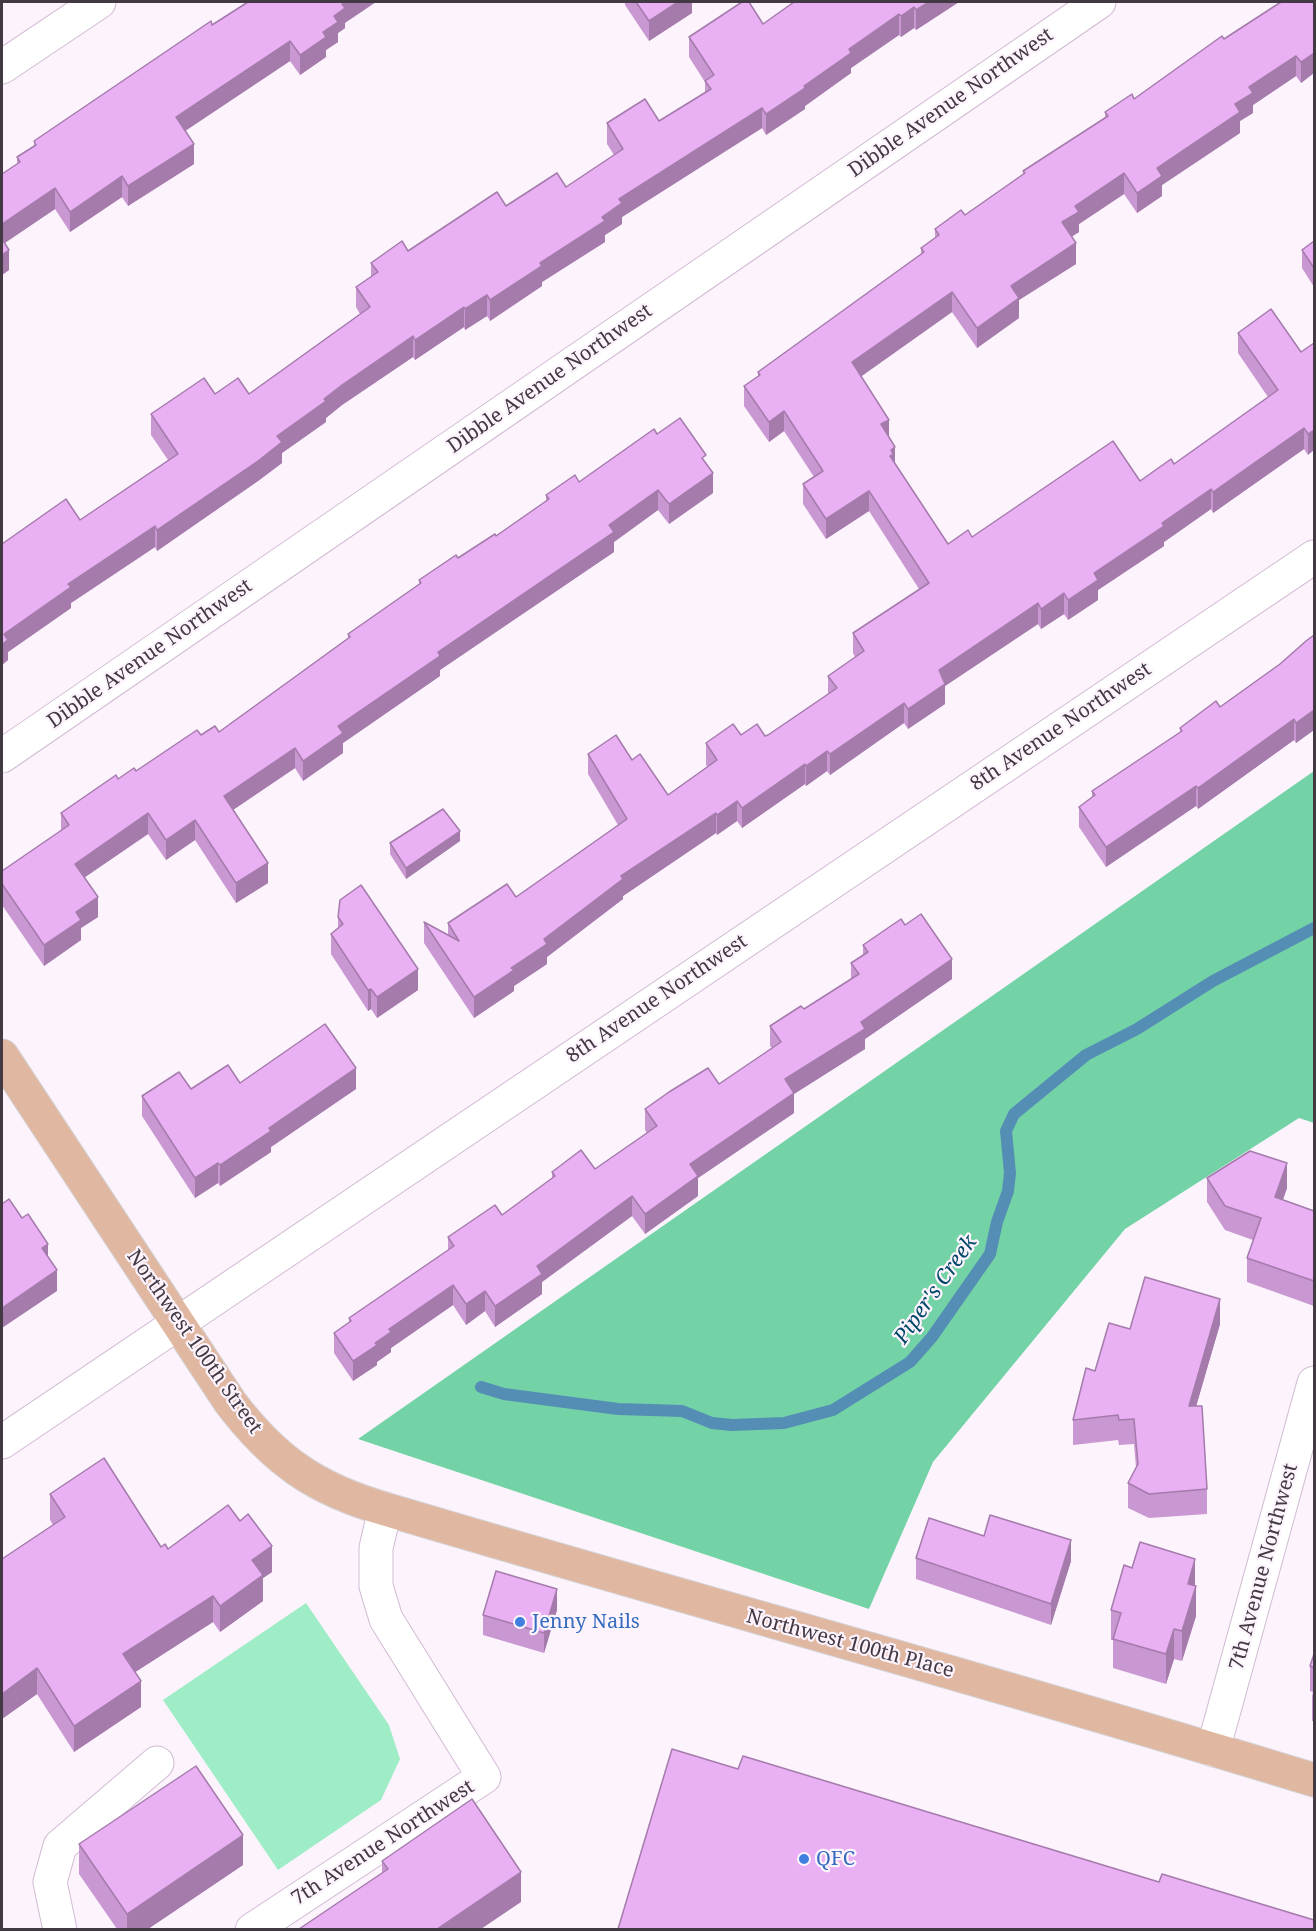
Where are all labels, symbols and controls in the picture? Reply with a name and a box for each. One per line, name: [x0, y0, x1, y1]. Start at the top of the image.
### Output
street label: Dibble Avenue Northwest: [844, 23, 1058, 183]
street label: Dibble Avenue Northwest: [443, 299, 657, 459]
street label: Dibble Avenue Northwest: [43, 574, 257, 734]
street label: 8th Avenue Northwest: [966, 658, 1156, 796]
street label: 8th Avenue Northwest: [562, 930, 752, 1068]
water label: Piper's Creek: [889, 1231, 983, 1349]
street label: Northwest 100th Street: [121, 1245, 267, 1439]
street label: 7th Avenue Northwest: [1225, 1461, 1303, 1673]
street label: Northwest 100th Place: [744, 1605, 956, 1683]
place label: Jenny Nails: [532, 1610, 640, 1634]
marker: Jenny Nails: [513, 1615, 527, 1629]
street label: 7th Avenue Northwest: [287, 1775, 479, 1911]
place label: QFC: [816, 1847, 855, 1871]
marker: QFC: [797, 1852, 811, 1866]

